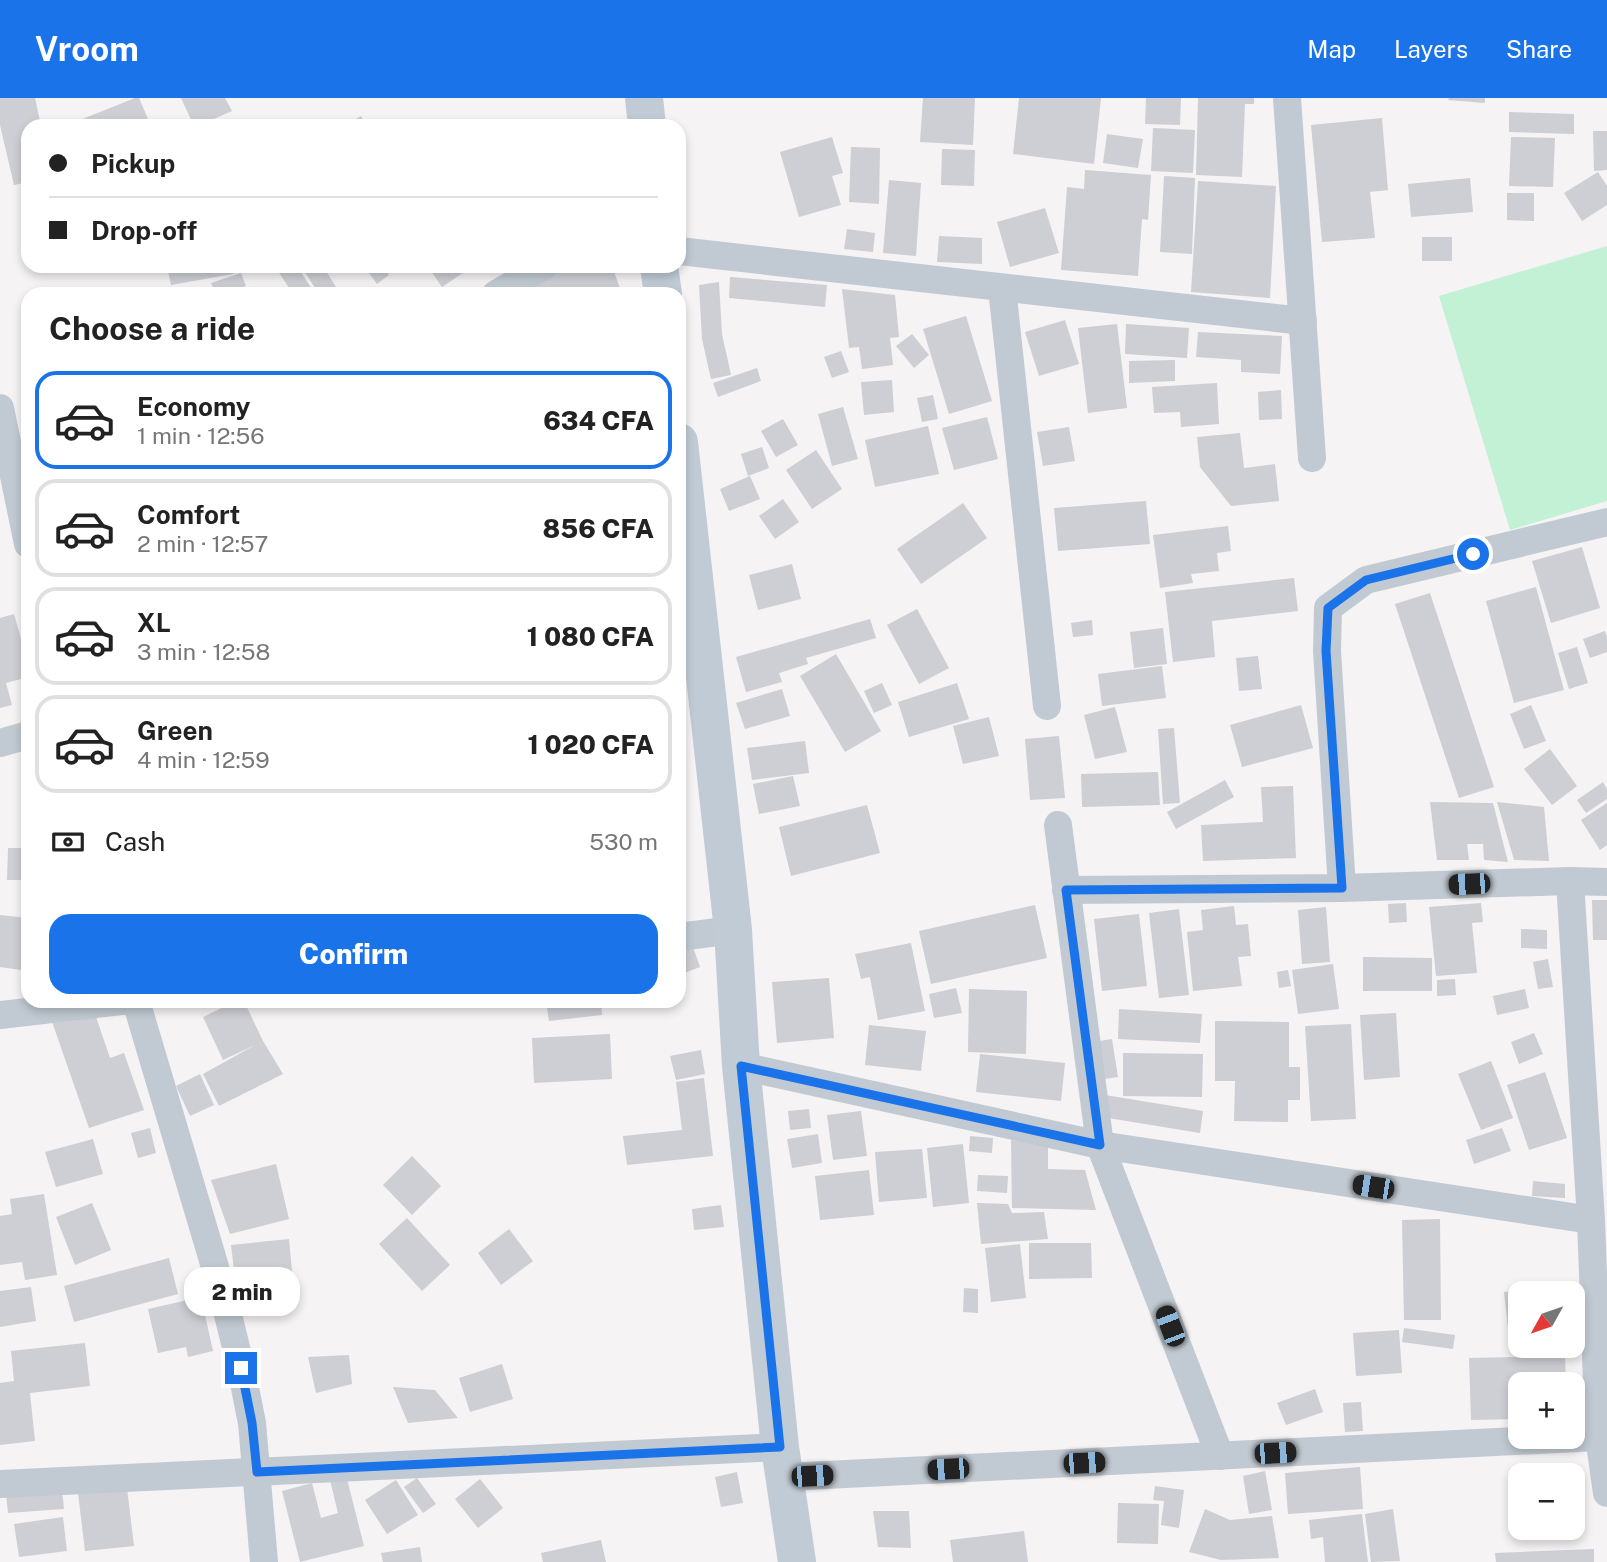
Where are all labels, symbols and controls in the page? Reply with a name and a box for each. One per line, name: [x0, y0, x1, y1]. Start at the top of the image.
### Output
text: Vroom: [35, 30, 139, 68]
text: Map: [1307, 35, 1356, 63]
text: Layers: [1394, 35, 1468, 63]
text: Share: [1506, 35, 1572, 63]
text: Pickup: [91, 148, 175, 179]
text: Drop-off: [91, 215, 197, 246]
text: Choose a ride: [49, 310, 255, 347]
icon: car: [53, 389, 116, 452]
text: Economy: [137, 391, 250, 422]
text: 634 CFA: [543, 405, 654, 436]
text: 1 min · 12:56: [137, 422, 265, 449]
icon: car: [53, 497, 116, 560]
text: Comfort: [137, 499, 240, 530]
text: 856 CFA: [543, 513, 654, 544]
text: 2 min · 12:57: [137, 530, 268, 557]
route start: [1457, 538, 1489, 570]
icon: car: [53, 605, 116, 668]
text: XL: [137, 607, 171, 638]
text: 1 080 CFA: [527, 621, 654, 652]
text: 3 min · 12:58: [137, 638, 270, 665]
icon: car: [53, 713, 116, 776]
text: Green: [137, 715, 213, 746]
text: 1 020 CFA: [528, 729, 654, 760]
text: 4 min · 12:59: [137, 746, 270, 773]
icon: cash: [49, 823, 87, 861]
text: Cash: [105, 826, 165, 857]
text: 530 m: [589, 828, 658, 855]
car: [1448, 873, 1491, 895]
button: Confirm: [49, 914, 658, 994]
car: [1351, 1173, 1396, 1201]
callout: 2 min: [183, 1266, 299, 1316]
text: 2 min: [211, 1278, 273, 1305]
north arrow: [1508, 1281, 1586, 1358]
map controls: [1508, 1281, 1585, 1540]
car: [1153, 1303, 1188, 1349]
route end: [225, 1352, 257, 1384]
button: +: [1508, 1372, 1585, 1449]
car: [1254, 1441, 1297, 1465]
car: [1063, 1451, 1106, 1475]
car: [927, 1457, 970, 1481]
button: −: [1508, 1463, 1585, 1540]
car: [791, 1464, 834, 1488]

